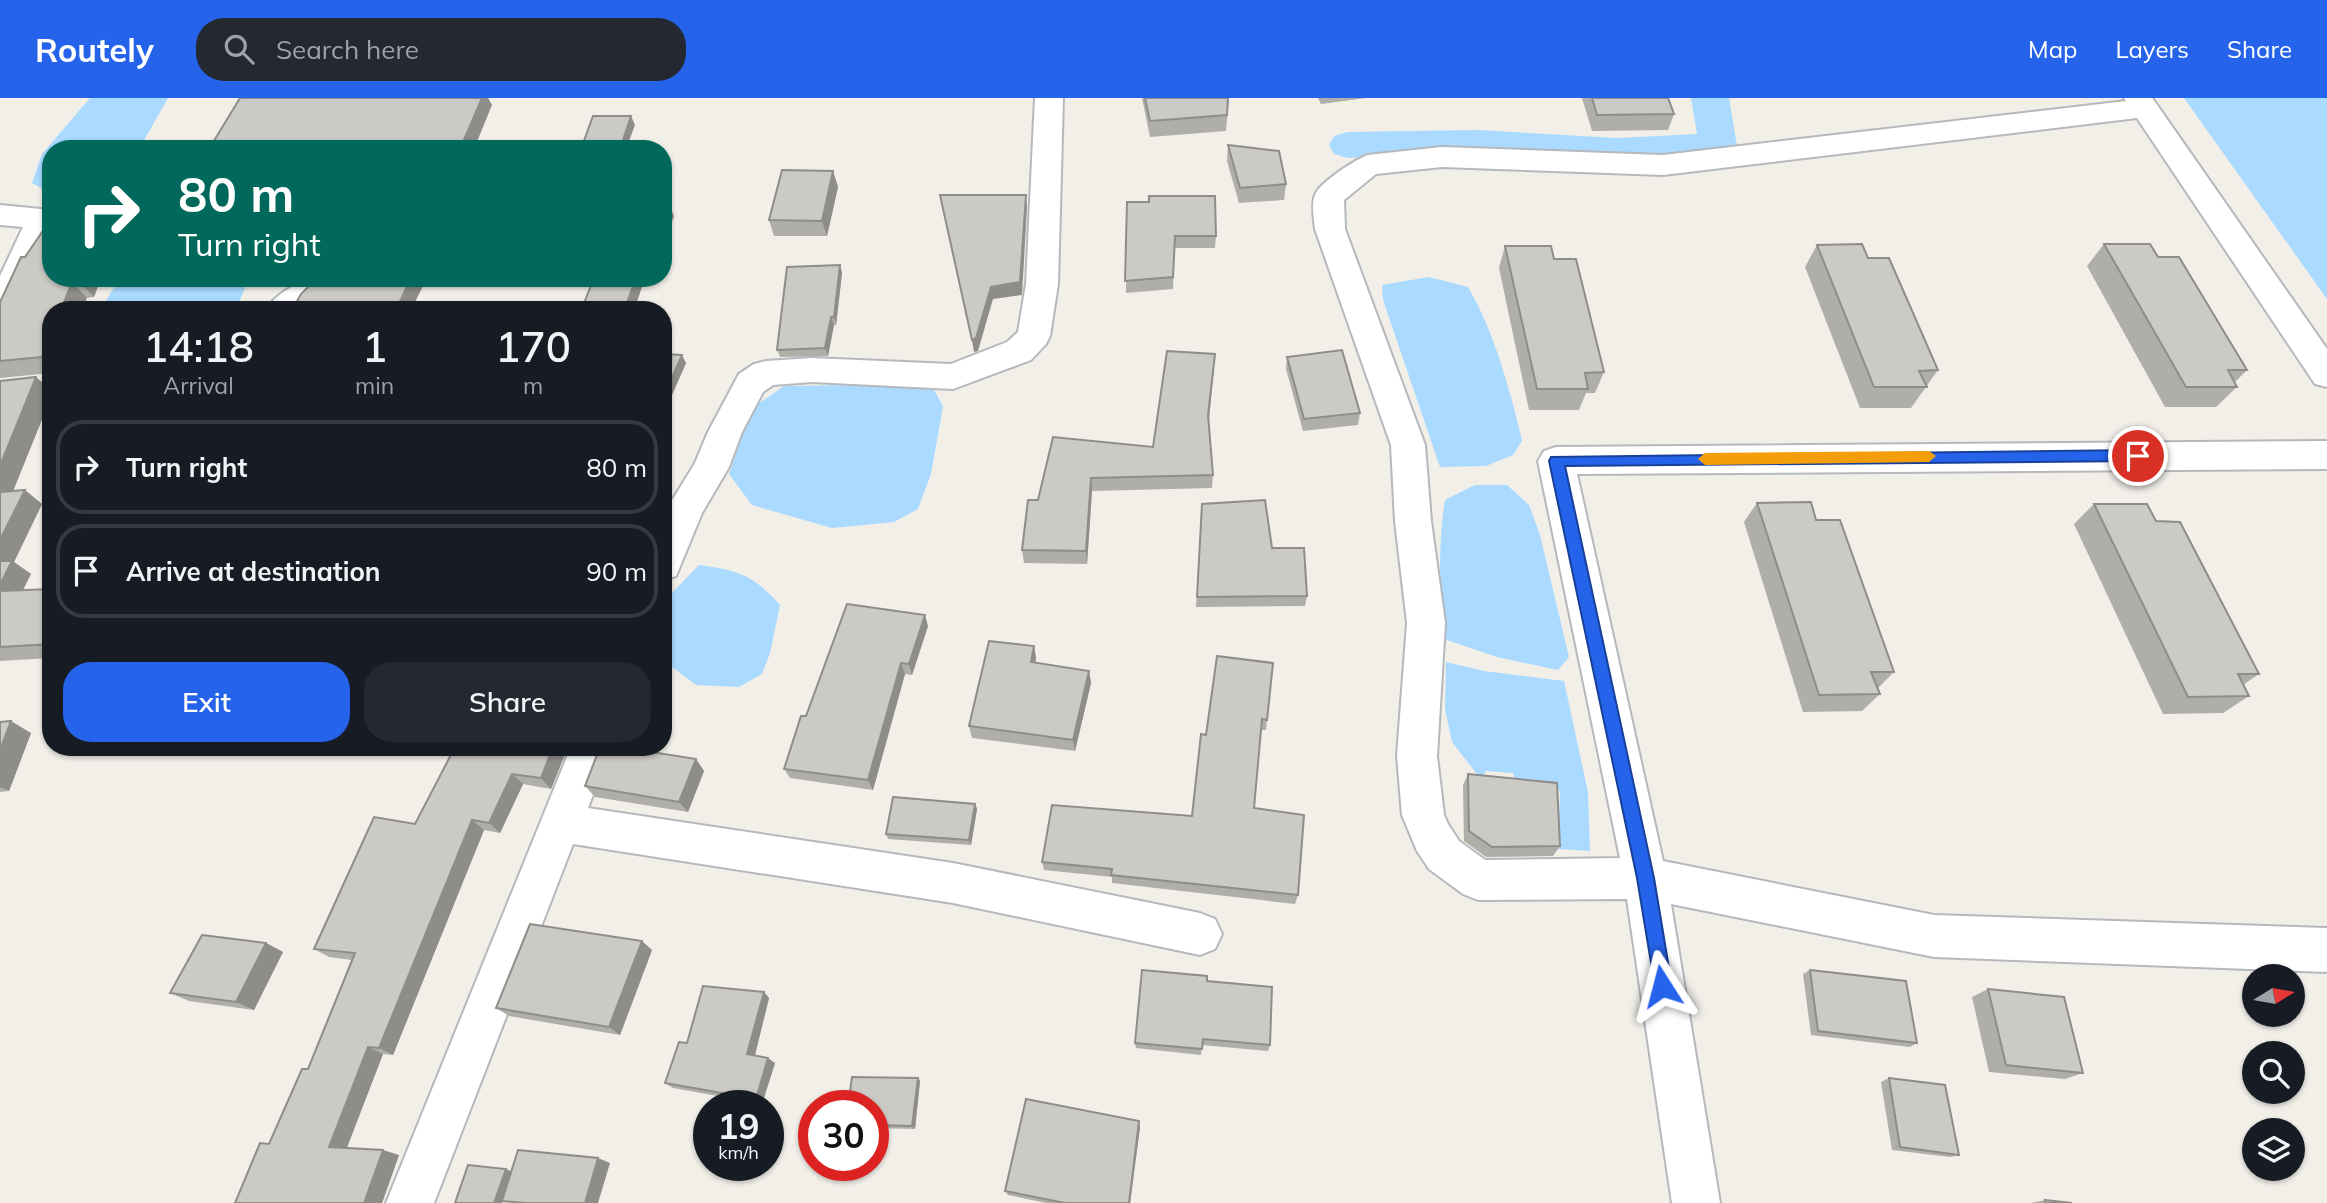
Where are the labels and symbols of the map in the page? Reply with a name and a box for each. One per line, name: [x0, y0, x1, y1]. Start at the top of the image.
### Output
pin: [2108, 426, 2168, 486]
position arrow: [1625, 949, 1699, 1023]
north arrow: [2242, 964, 2305, 1027]
speed limit sign: 30: [798, 1090, 889, 1181]

